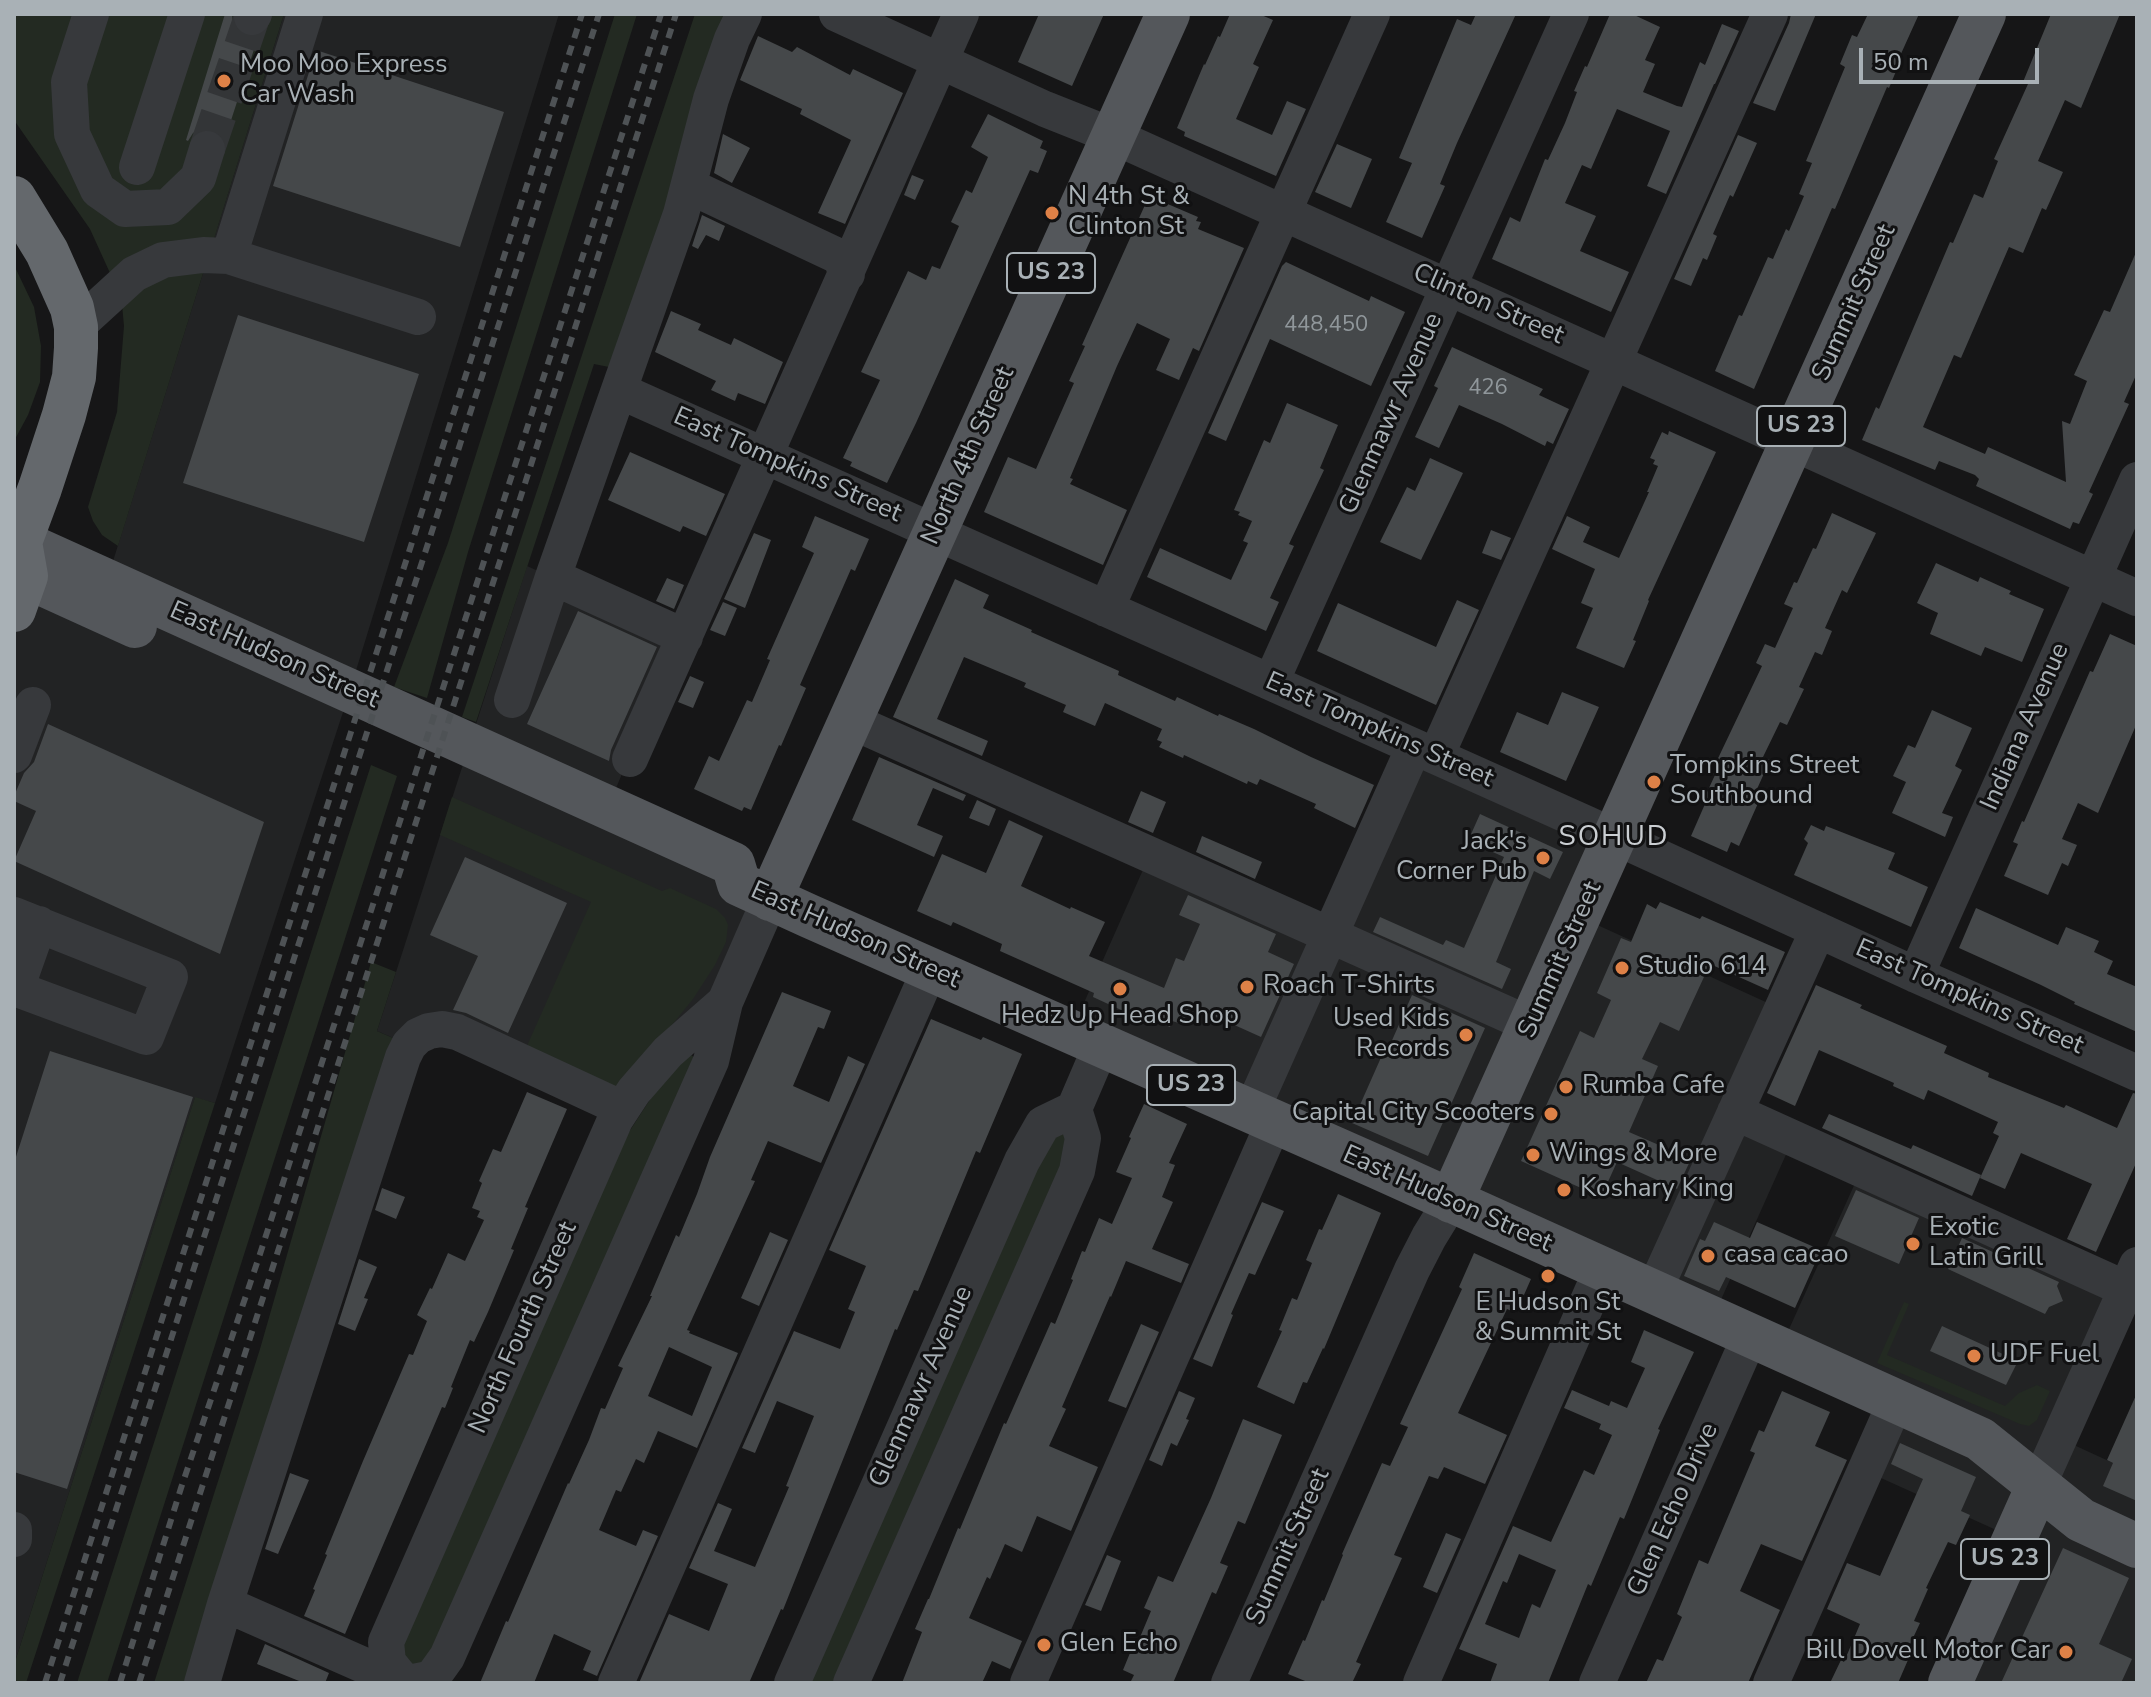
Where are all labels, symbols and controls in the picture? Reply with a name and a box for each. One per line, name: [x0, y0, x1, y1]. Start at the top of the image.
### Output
scale bar: [1863, 32, 2043, 82]
text: 50 m: [1873, 46, 1929, 78]
place label: Moo Moo Express Car Wash: [240, 50, 448, 112]
marker: Moo Moo Express Car Wash: [215, 72, 233, 90]
place label: N 4th St & Clinton St: [1068, 182, 1190, 244]
marker: N 4th St & Clinton St: [1043, 204, 1061, 222]
street label: Summit Street: [1807, 220, 1903, 386]
road number: US 23: [1007, 253, 1095, 293]
street label: Clinton Street: [1408, 258, 1568, 352]
street label: Glenmawr Avenue: [1334, 308, 1450, 520]
house number: 448,450: [1284, 313, 1368, 339]
street label: North 4th Street: [916, 362, 1022, 550]
house number: 426: [1468, 376, 1508, 402]
street label: East Tompkins Street: [668, 402, 906, 530]
road number: US 23: [1757, 406, 1845, 446]
street label: East Hudson Street: [165, 596, 383, 716]
street label: Indiana Avenue: [1975, 638, 2077, 816]
street label: East Tompkins Street: [1260, 667, 1498, 795]
place label: Tompkins Street Southbound: [1670, 751, 1859, 812]
marker: Tompkins Street Southbound: [1645, 773, 1663, 791]
district label: SOHUD: [1558, 821, 1670, 855]
place label: Jack's Corner Pub: [1396, 827, 1527, 888]
marker: Jack's Corner Pub: [1534, 849, 1552, 867]
street label: East Hudson Street: [746, 876, 964, 996]
street label: Summit Street: [1513, 877, 1609, 1043]
street label: East Tompkins Street: [1850, 934, 2088, 1062]
place label: Studio 614: [1638, 952, 1767, 984]
marker: Studio 614: [1613, 959, 1631, 977]
place label: Roach T-Shirts: [1263, 971, 1435, 1003]
marker: Roach T-Shirts: [1238, 978, 1256, 996]
marker: Hedz Up Head Shop: [1111, 980, 1129, 998]
place label: Hedz Up Head Shop: [1001, 1001, 1239, 1033]
place label: Used Kids Records: [1333, 1004, 1450, 1066]
marker: Used Kids Records: [1457, 1026, 1475, 1044]
road number: US 23: [1147, 1065, 1235, 1105]
place label: Rumba Cafe: [1582, 1071, 1725, 1103]
marker: Rumba Cafe: [1557, 1078, 1575, 1096]
place label: Capital City Scooters: [1292, 1098, 1535, 1130]
marker: Capital City Scooters: [1542, 1105, 1560, 1123]
place label: Wings & More: [1549, 1139, 1717, 1171]
street label: East Hudson Street: [1338, 1140, 1556, 1260]
marker: Wings & More: [1524, 1146, 1542, 1164]
place label: Koshary King: [1580, 1174, 1734, 1206]
marker: Koshary King: [1555, 1181, 1573, 1199]
place label: Exotic Latin Grill: [1929, 1213, 2043, 1274]
street label: North Fourth Street: [463, 1217, 585, 1439]
marker: Exotic Latin Grill: [1904, 1235, 1922, 1253]
place label: casa cacao: [1724, 1240, 1849, 1272]
marker: casa cacao: [1699, 1247, 1717, 1265]
marker: E Hudson St & Summit St: [1539, 1267, 1557, 1285]
street label: Glenmawr Avenue: [864, 1281, 980, 1493]
place label: E Hudson St & Summit St: [1475, 1288, 1621, 1350]
place label: UDF Fuel: [1990, 1340, 2099, 1372]
marker: UDF Fuel: [1965, 1347, 1983, 1365]
street label: Glen Echo Drive: [1622, 1419, 1726, 1601]
street label: Summit Street: [1241, 1464, 1337, 1630]
road number: US 23: [1961, 1539, 2049, 1579]
place label: Glen Echo: [1060, 1629, 1178, 1661]
marker: Glen Echo: [1035, 1636, 1053, 1654]
place label: Bill Dovell Motor Car: [1806, 1636, 2050, 1668]
marker: Bill Dovell Motor Car: [2057, 1643, 2075, 1661]

